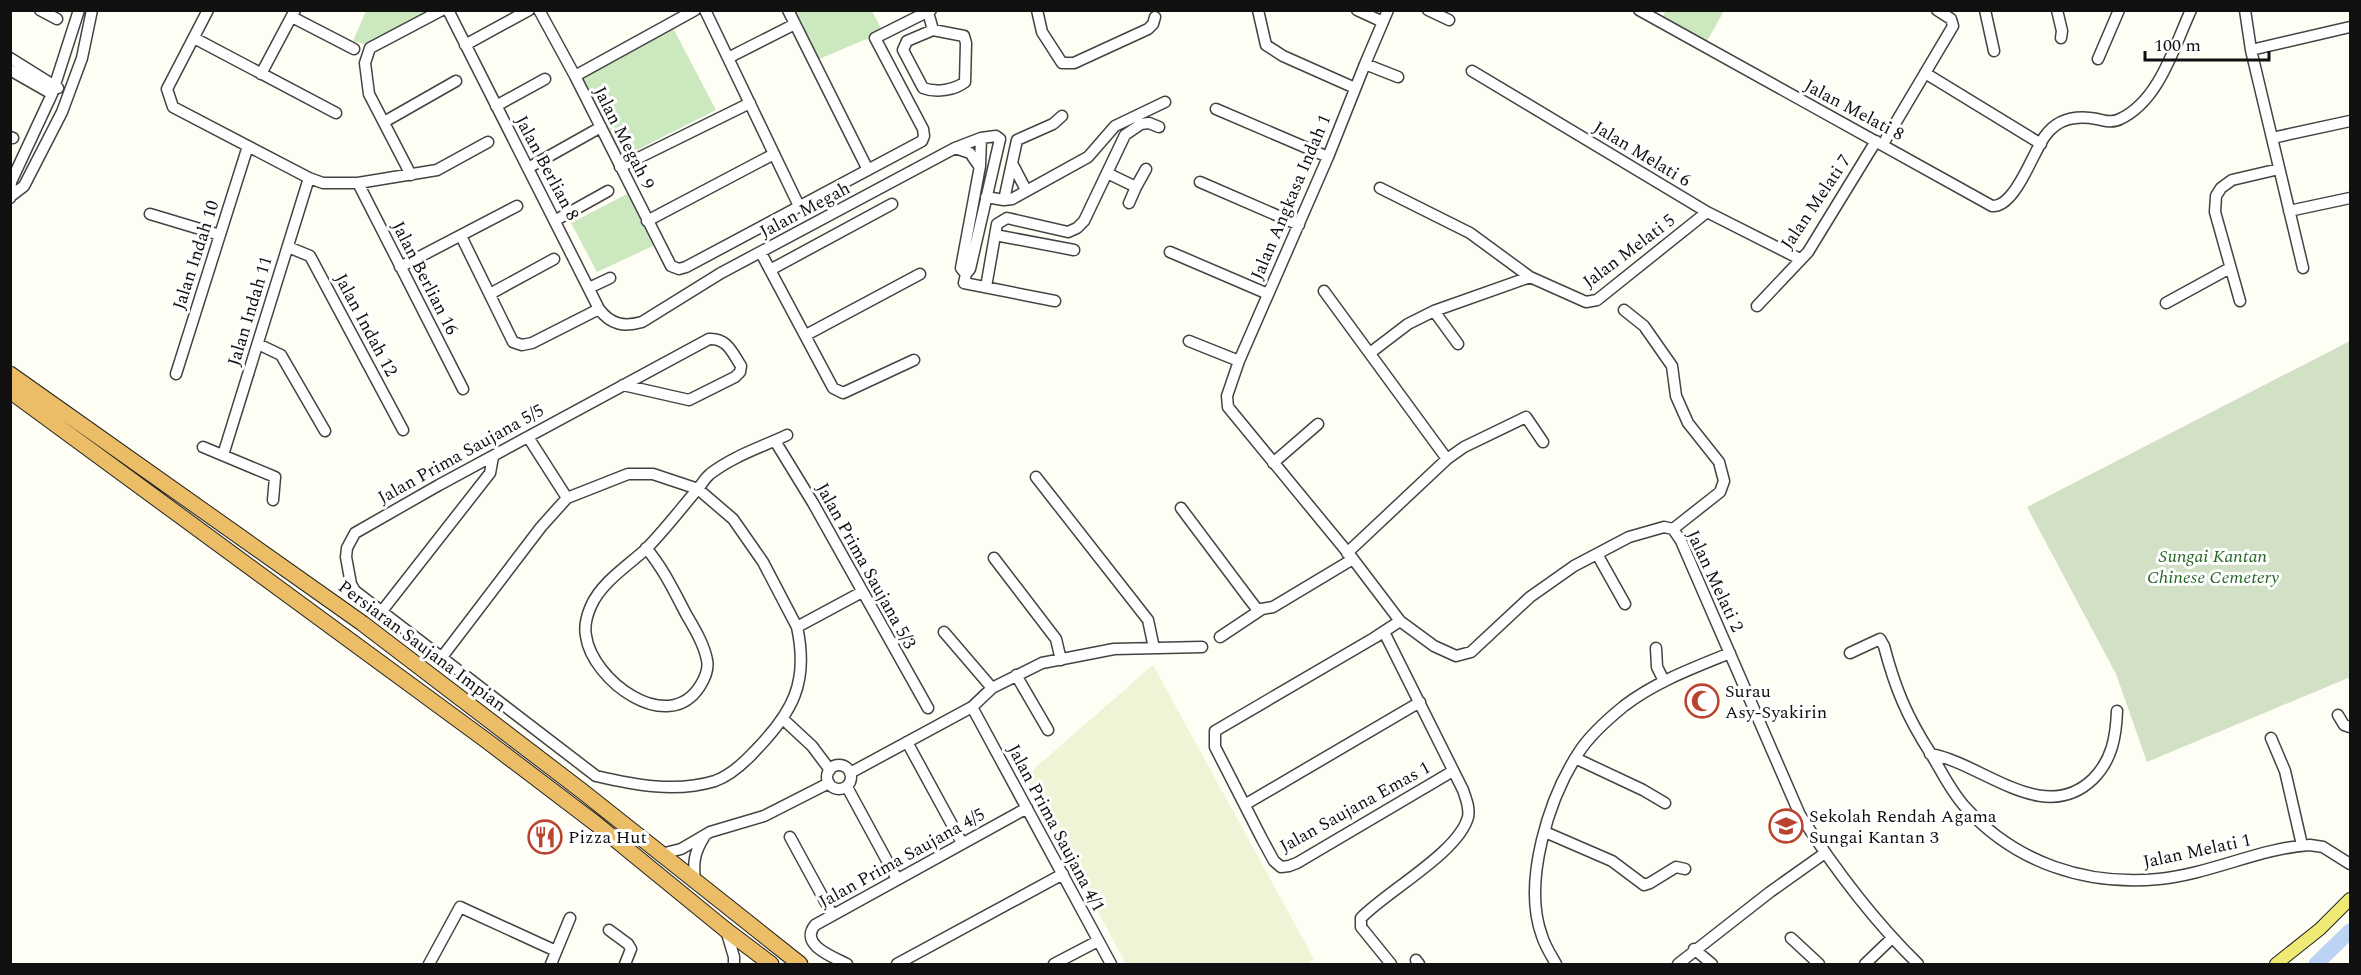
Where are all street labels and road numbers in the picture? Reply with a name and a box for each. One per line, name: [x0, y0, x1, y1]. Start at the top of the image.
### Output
street label: Jalan Melati 8: [1799, 72, 1909, 148]
street label: Jalan Megah 9: [586, 82, 662, 194]
street label: Jalan Angkasa Indah 1: [1244, 110, 1338, 284]
street label: Jalan Berlian 8: [508, 111, 586, 225]
street label: Jalan Melati 6: [1588, 114, 1696, 194]
street label: Jalan Melati 7: [1774, 149, 1858, 255]
street label: Jalan Megah: [755, 175, 855, 245]
street label: Jalan Indah 10: [166, 197, 226, 313]
street label: Jalan Melati 5: [1577, 207, 1681, 295]
street label: Jalan Berlian 16: [385, 216, 465, 340]
street label: Jalan Indah 11: [220, 253, 280, 369]
street label: Jalan Indah 12: [327, 269, 405, 381]
street label: Jalan Prima Saujana 5/5: [373, 397, 549, 511]
street label: Jalan Prima Saujana 5/3: [809, 478, 923, 654]
street label: Jalan Melati 2: [1680, 526, 1750, 636]
street label: Persiaran Saujana Impian: [332, 574, 512, 718]
street label: Jalan Prima Saujana 4/1: [1000, 739, 1112, 917]
street label: Jalan Saujana Emas 1: [1275, 754, 1435, 860]
street label: Jalan Prima Saujana 4/5: [814, 801, 990, 915]
street label: Jalan Melati 1: [2140, 826, 2254, 876]

